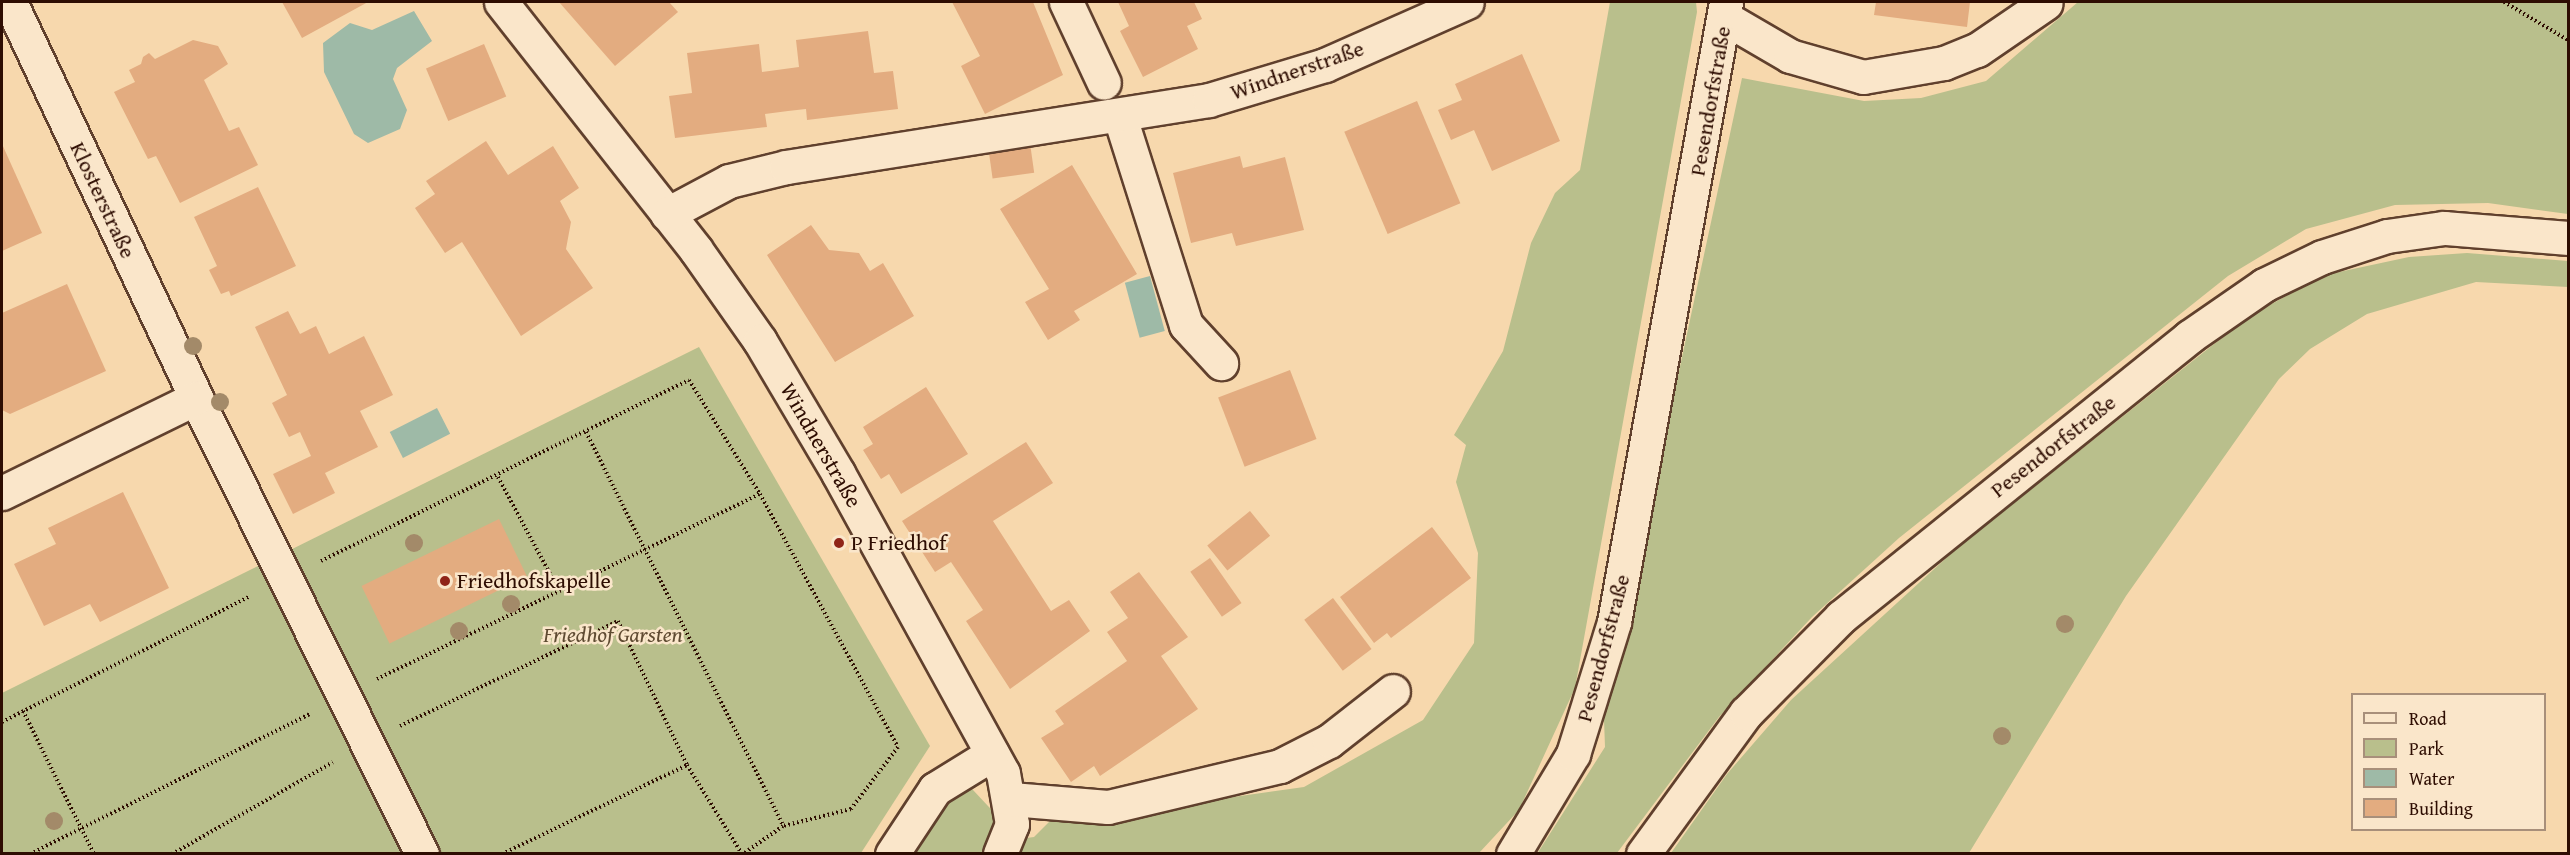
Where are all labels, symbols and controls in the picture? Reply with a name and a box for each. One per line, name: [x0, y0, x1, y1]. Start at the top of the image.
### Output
street label: Pesendorfstraße: [1684, 24, 1736, 178]
street label: Windnerstraße: [1227, 35, 1367, 105]
street label: Klosterstraße: [65, 138, 141, 262]
street label: Windnerstraße: [775, 378, 867, 512]
street label: Pesendorfstraße: [1985, 389, 2121, 503]
place label: P Friedhof: [851, 530, 946, 556]
marker: P Friedhof: [832, 536, 846, 550]
place label: Friedhofskapelle: [457, 568, 611, 594]
street label: Pesendorfstraße: [1571, 571, 1635, 725]
marker: Friedhofskapelle: [438, 574, 452, 588]
park label: Friedhof Garsten: [543, 622, 683, 648]
legend: [2351, 693, 2546, 831]
text: Road: [2409, 705, 2447, 732]
text: Park: [2409, 735, 2444, 762]
text: Water: [2409, 765, 2454, 792]
text: Building: [2409, 795, 2473, 822]

